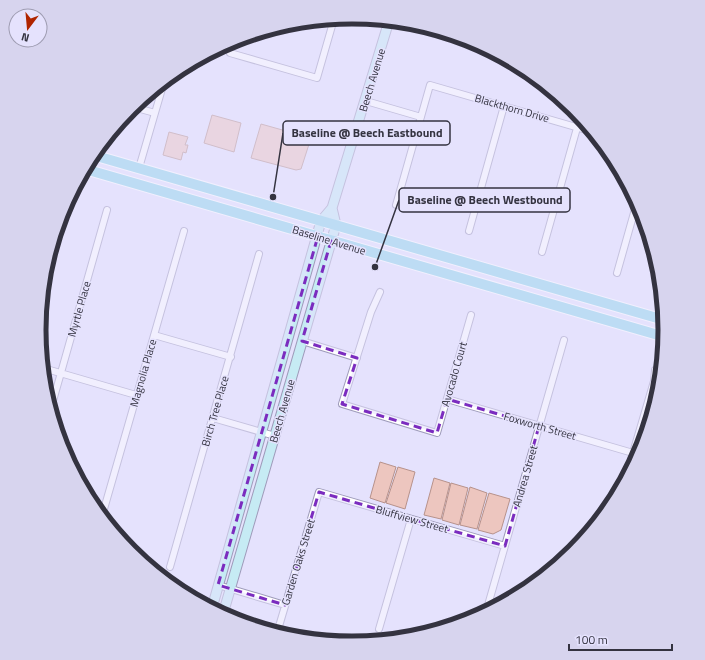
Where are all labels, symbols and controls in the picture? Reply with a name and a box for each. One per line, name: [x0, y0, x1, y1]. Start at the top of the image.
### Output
north arrow: [8, 8, 48, 48]
text: N: [19, 29, 31, 46]
street label: Beech Avenue: [355, 46, 389, 114]
street label: Blackthorn Drive: [473, 90, 551, 126]
callout: Baseline @ Beech Eastbound: [283, 121, 450, 145]
text: Baseline @ Beech Eastbound: [291, 123, 443, 142]
callout: Baseline @ Beech Westbound: [399, 188, 570, 212]
text: Baseline @ Beech Westbound: [407, 190, 563, 209]
street label: Baseline Avenue: [290, 221, 368, 259]
street label: Myrtle Place: [63, 279, 95, 339]
street label: Magnolia Place: [126, 337, 160, 409]
street label: Avocado Court: [437, 340, 471, 408]
street label: Birch Tree Place: [197, 373, 233, 448]
street label: Beech Avenue: [265, 377, 299, 445]
street label: Foxworth Street: [502, 408, 578, 444]
street label: Andrea Street: [509, 443, 542, 509]
street label: Bluffview Street: [374, 501, 450, 537]
street label: Garden Oaks Street: [277, 517, 319, 607]
scale bar: [569, 626, 672, 652]
text: 100 m: [575, 630, 608, 649]

